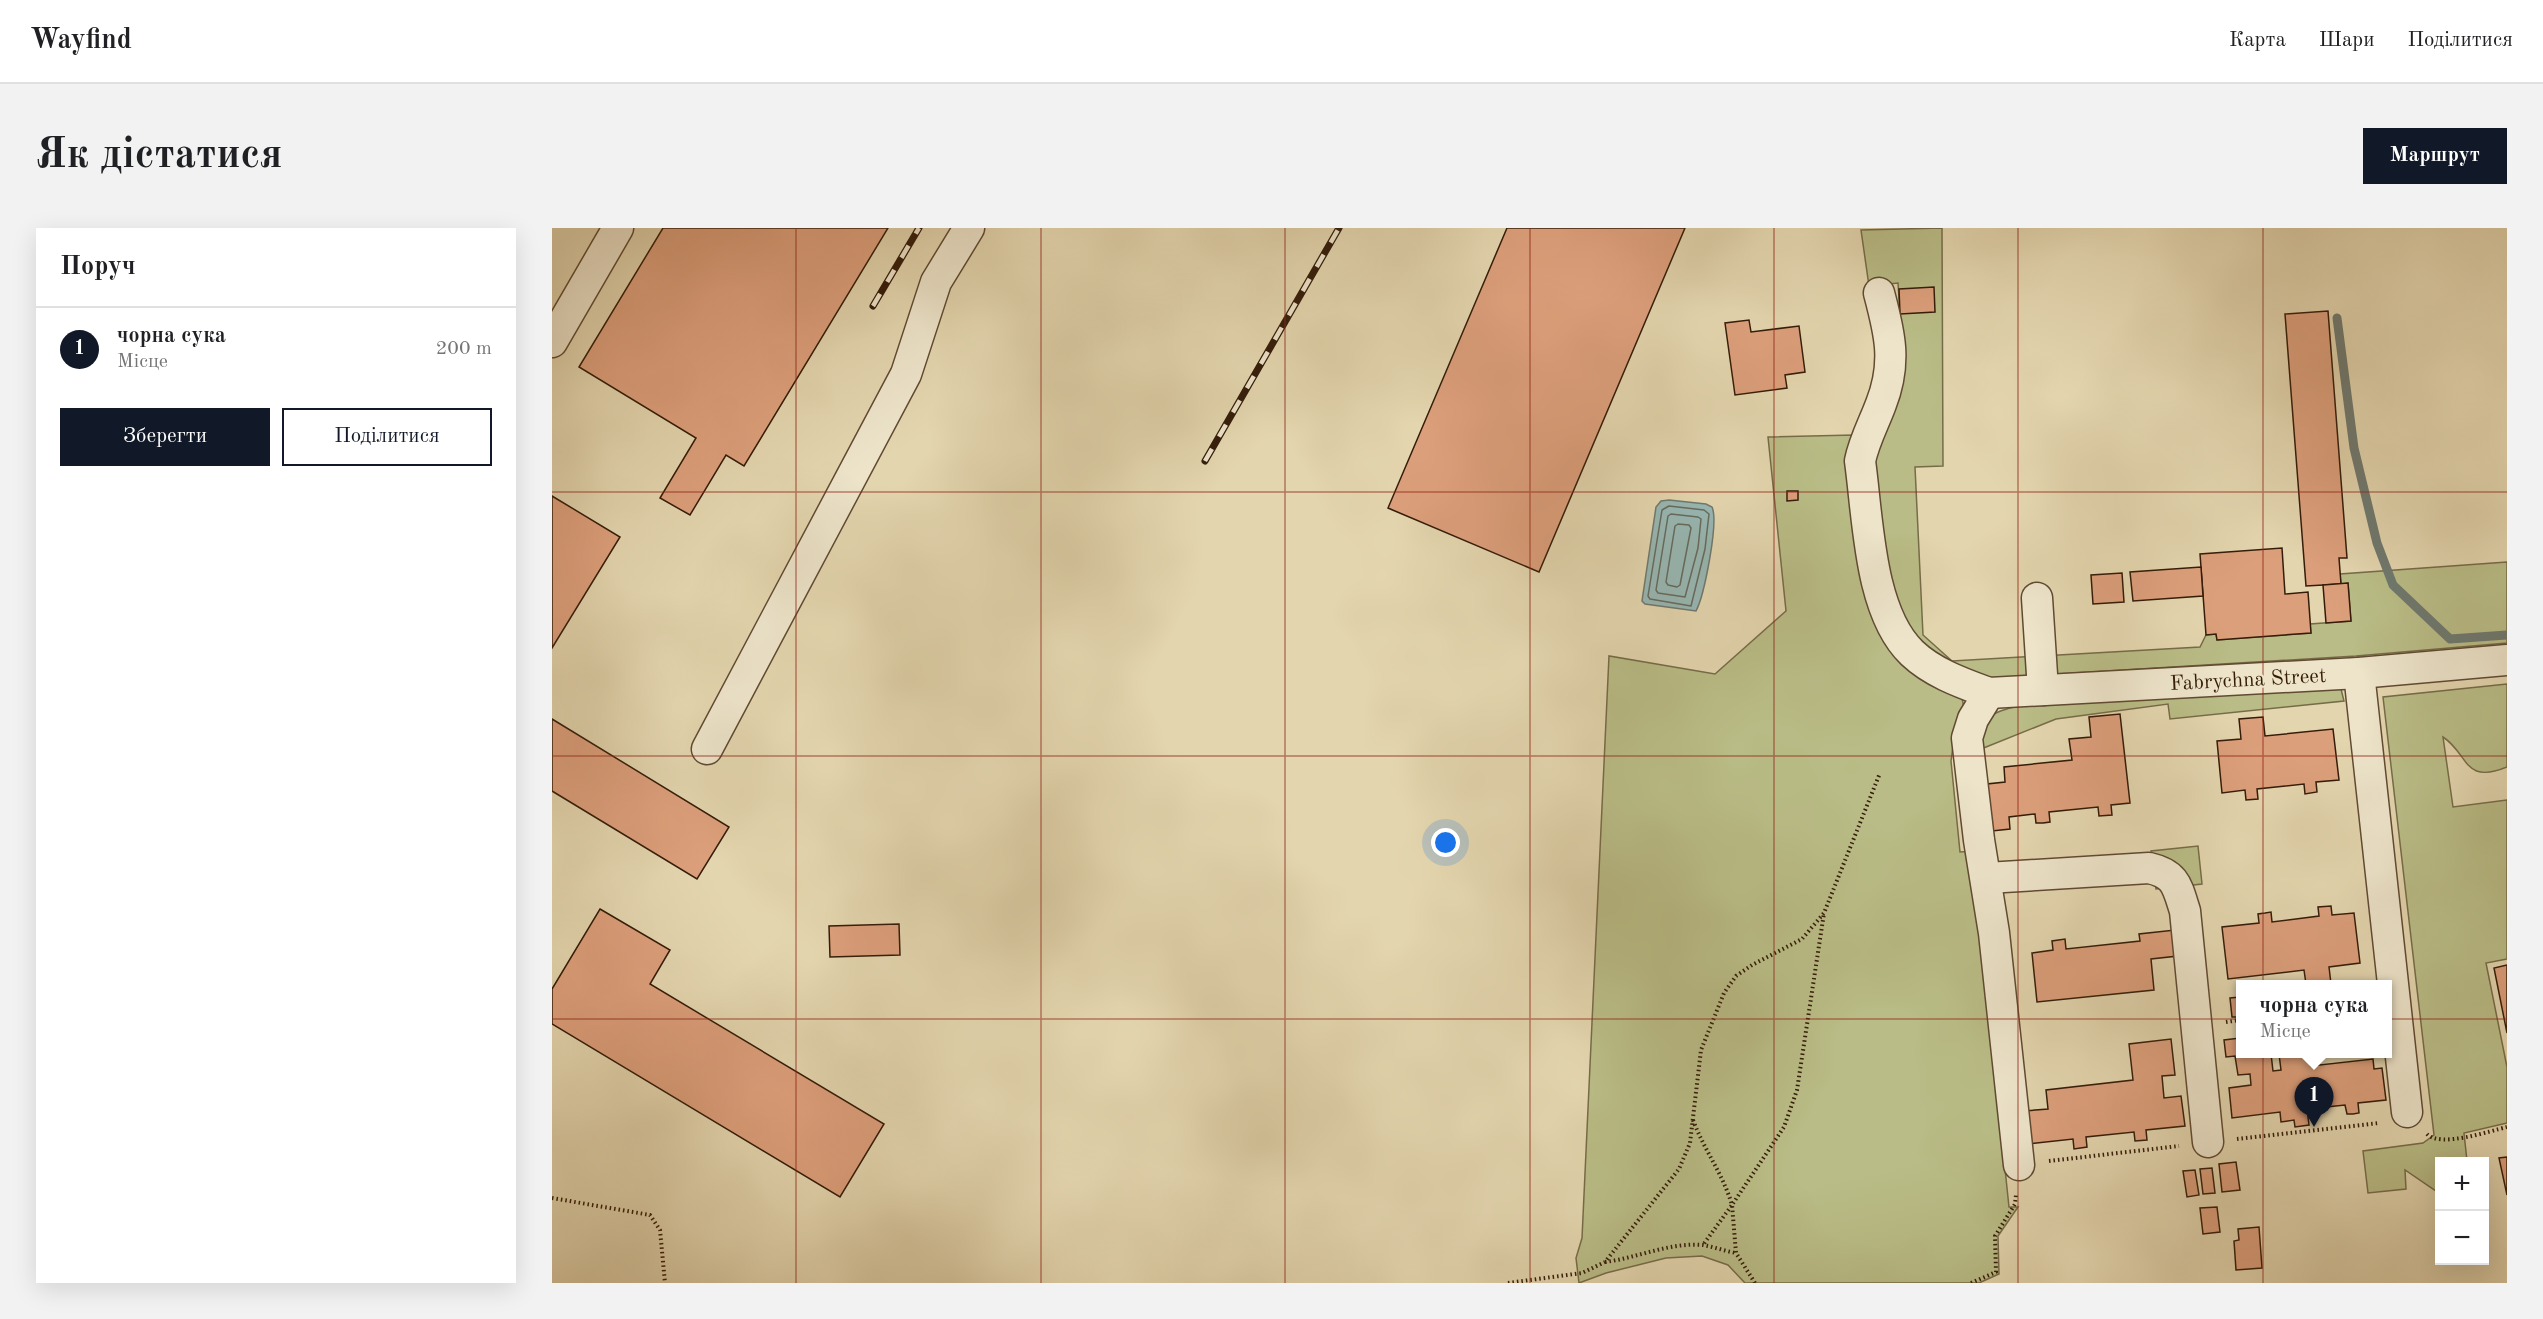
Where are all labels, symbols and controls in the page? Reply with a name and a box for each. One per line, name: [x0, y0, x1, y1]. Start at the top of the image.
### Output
text: Wayfind: [30, 27, 132, 55]
text: Карта: [2229, 30, 2286, 51]
text: Шари: [2319, 30, 2374, 51]
text: Поділитися: [2407, 30, 2513, 51]
button: Маршрут: [2363, 128, 2507, 184]
text: Як дістатися: [36, 135, 283, 177]
text: Поруч: [60, 254, 136, 280]
text: чорна сука: [117, 325, 226, 347]
text: 1: [74, 339, 85, 359]
text: 200 m: [436, 339, 492, 359]
text: Місце: [117, 352, 168, 372]
button: Зберегти: [60, 408, 270, 466]
button: Поділитися: [282, 408, 492, 466]
street label: Fabrychna Street: [2169, 666, 2327, 695]
your location: [1431, 828, 1460, 857]
popup: [2236, 980, 2392, 1058]
text: чорна сука: [2260, 995, 2368, 1017]
text: Місце: [2260, 1022, 2311, 1042]
pin: 1: [2294, 1078, 2334, 1127]
map controls: [2435, 1157, 2489, 1265]
button: +: [2435, 1157, 2489, 1211]
button: −: [2435, 1211, 2489, 1265]

